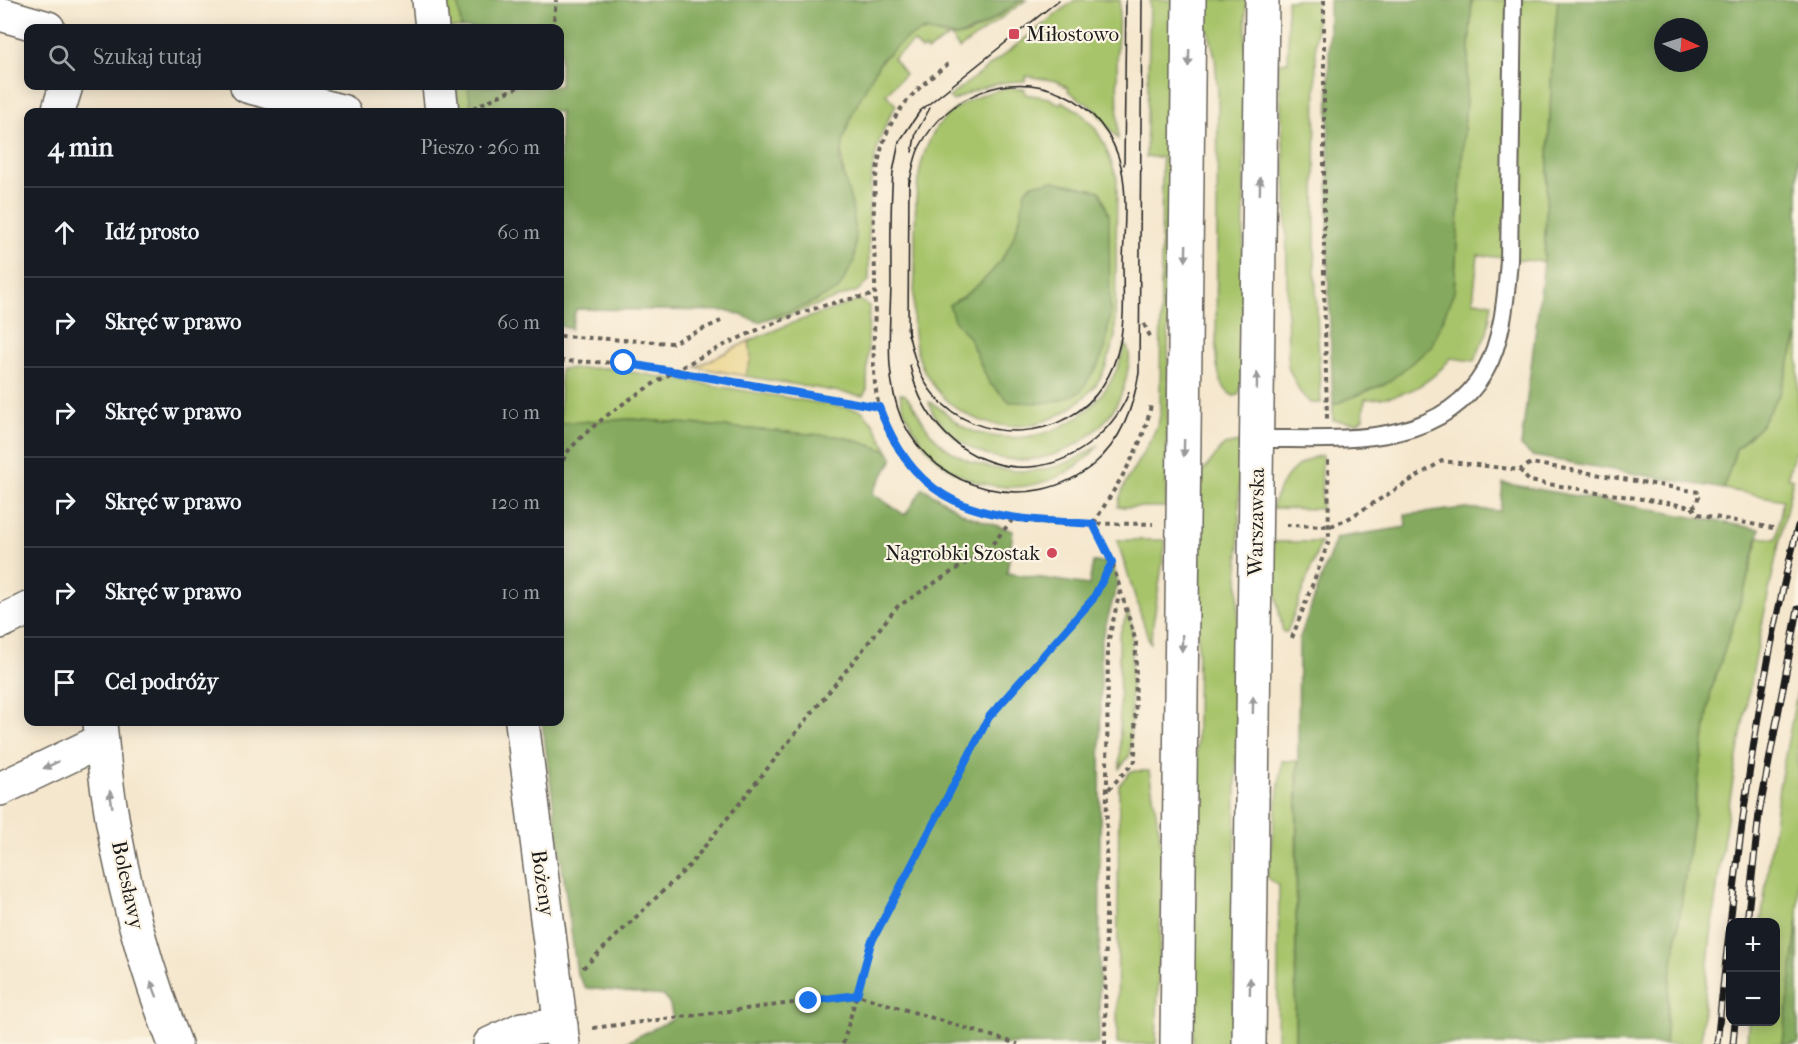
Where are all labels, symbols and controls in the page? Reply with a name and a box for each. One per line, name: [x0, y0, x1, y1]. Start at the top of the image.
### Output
north arrow: [1654, 18, 1708, 72]
place label: Miłostowo: [1026, 22, 1119, 46]
search box: [24, 24, 564, 90]
marker: Miłostowo: [1007, 27, 1021, 41]
icon: search: [45, 41, 78, 74]
text: Szukaj tutaj: [93, 44, 202, 70]
one-way arrow: [1184, 49, 1193, 68]
text: 4 min: [48, 132, 113, 163]
text: Pieszo · 260 m: [420, 136, 540, 159]
one-way arrow: [1255, 176, 1265, 195]
icon: ahead: [48, 216, 81, 249]
text: Idź prosto: [105, 219, 199, 245]
text: 60 m: [497, 221, 540, 244]
one-way arrow: [1182, 244, 1191, 263]
icon: right: [48, 306, 81, 339]
text: Skręć w prawo: [105, 309, 241, 335]
text: 60 m: [497, 311, 540, 334]
route start: [610, 349, 636, 375]
one-way arrow: [1253, 371, 1262, 390]
icon: right: [48, 396, 81, 429]
text: Skręć w prawo: [105, 399, 241, 425]
text: 10 m: [501, 401, 540, 424]
one-way arrow: [1179, 439, 1189, 458]
street label: Warszawska: [1243, 468, 1269, 577]
icon: right: [48, 486, 81, 519]
text: Skręć w prawo: [105, 489, 241, 515]
text: 120 m: [491, 491, 540, 514]
place label: Nagrobki Szostak: [885, 541, 1040, 565]
marker: Nagrobki Szostak: [1045, 546, 1059, 560]
icon: right: [48, 576, 81, 609]
text: Skręć w prawo: [105, 579, 241, 605]
text: 10 m: [501, 581, 540, 604]
one-way arrow: [1177, 634, 1187, 653]
icon: arrive: [48, 666, 81, 699]
text: Cel podróży: [105, 669, 218, 695]
one-way arrow: [1249, 696, 1258, 715]
one-way arrow: [42, 760, 59, 769]
one-way arrow: [106, 790, 115, 809]
street label: Bolesławy: [107, 839, 149, 932]
street label: Bożeny: [526, 848, 560, 918]
map controls: [1726, 918, 1780, 1026]
button: +: [1726, 918, 1780, 972]
button: −: [1726, 972, 1780, 1026]
one-way arrow: [1245, 976, 1255, 995]
one-way arrow: [148, 980, 158, 998]
route end: [795, 987, 821, 1013]

